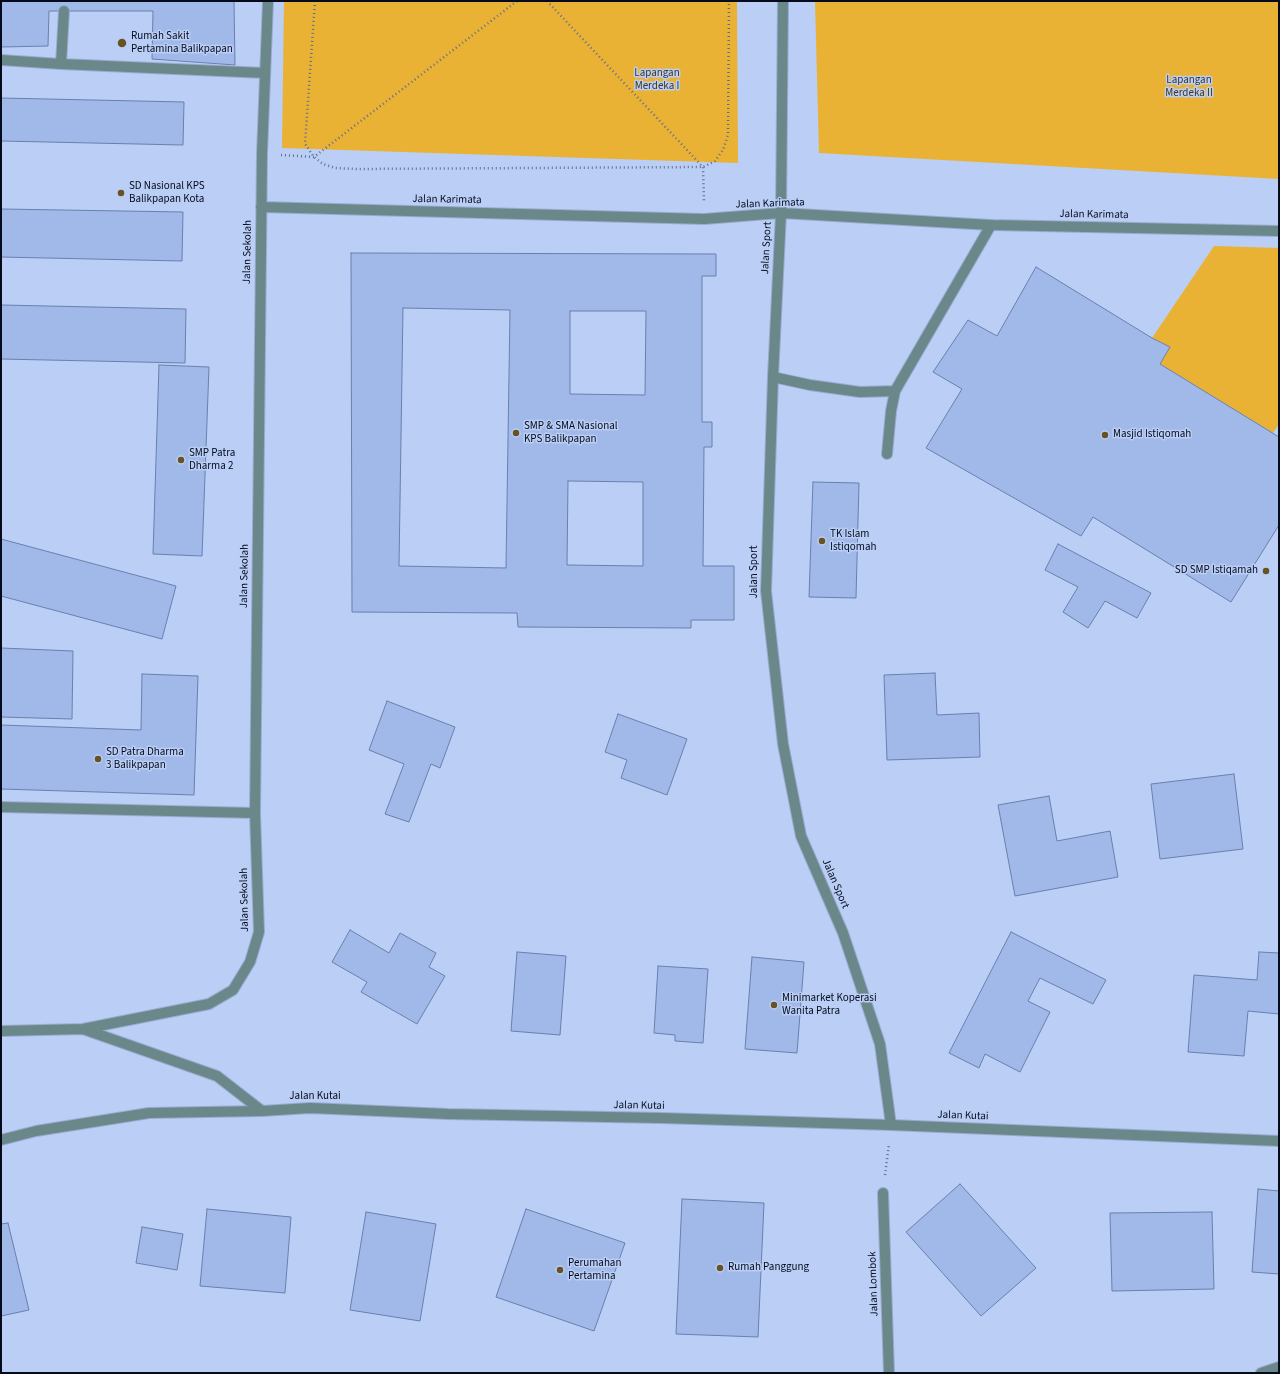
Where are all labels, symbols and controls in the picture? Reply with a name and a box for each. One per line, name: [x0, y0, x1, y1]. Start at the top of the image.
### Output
place label: Rumah Sakit Pertamina Balikpapan: [131, 30, 233, 56]
marker: Rumah Sakit Pertamina Balikpapan: [116, 37, 128, 49]
park label: Lapangan Merdeka I: [634, 67, 680, 93]
park label: Lapangan Merdeka II: [1165, 74, 1213, 100]
place label: SD Nasional KPS Balikpapan Kota: [129, 180, 205, 206]
marker: SD Nasional KPS Balikpapan Kota: [116, 188, 126, 198]
street label: Jalan Karimata: [412, 193, 482, 207]
street label: Jalan Karimata: [735, 196, 805, 212]
street label: Jalan Karimata: [1059, 208, 1129, 222]
street label: Jalan Sekolah: [241, 220, 255, 284]
street label: Jalan Sport: [759, 221, 775, 275]
place label: SMP & SMA Nasional KPS Balikpapan: [524, 420, 618, 446]
marker: SMP & SMA Nasional KPS Balikpapan: [511, 428, 521, 438]
place label: Masjid Istiqomah: [1113, 428, 1191, 442]
marker: Masjid Istiqomah: [1100, 430, 1110, 440]
place label: SMP Patra Dharma 2: [189, 447, 235, 473]
marker: SMP Patra Dharma 2: [176, 455, 186, 465]
place label: TK Islam Istiqomah: [830, 528, 876, 554]
marker: TK Islam Istiqomah: [817, 536, 827, 546]
street label: Jalan Sekolah: [238, 544, 252, 608]
street label: Jalan Sport: [748, 546, 762, 598]
place label: SD SMP Istiqamah: [1175, 564, 1258, 578]
marker: SD SMP Istiqamah: [1261, 566, 1271, 576]
place label: SD Patra Dharma 3 Balikpapan: [106, 746, 184, 772]
marker: SD Patra Dharma 3 Balikpapan: [93, 754, 103, 764]
street label: Jalan Sport: [819, 857, 851, 911]
street label: Jalan Sekolah: [238, 868, 252, 932]
place label: Minimarket Koperasi Wanita Patra: [782, 992, 877, 1018]
marker: Minimarket Koperasi Wanita Patra: [769, 1000, 779, 1010]
street label: Jalan Kutai: [289, 1090, 341, 1104]
street label: Jalan Kutai: [613, 1099, 665, 1113]
street label: Jalan Kutai: [937, 1109, 989, 1123]
street label: Jalan Lombok: [866, 1251, 882, 1317]
place label: Perumahan Pertamina: [568, 1257, 621, 1283]
place label: Rumah Panggung: [728, 1261, 809, 1275]
marker: Rumah Panggung: [715, 1263, 725, 1273]
marker: Perumahan Pertamina: [555, 1265, 565, 1275]

